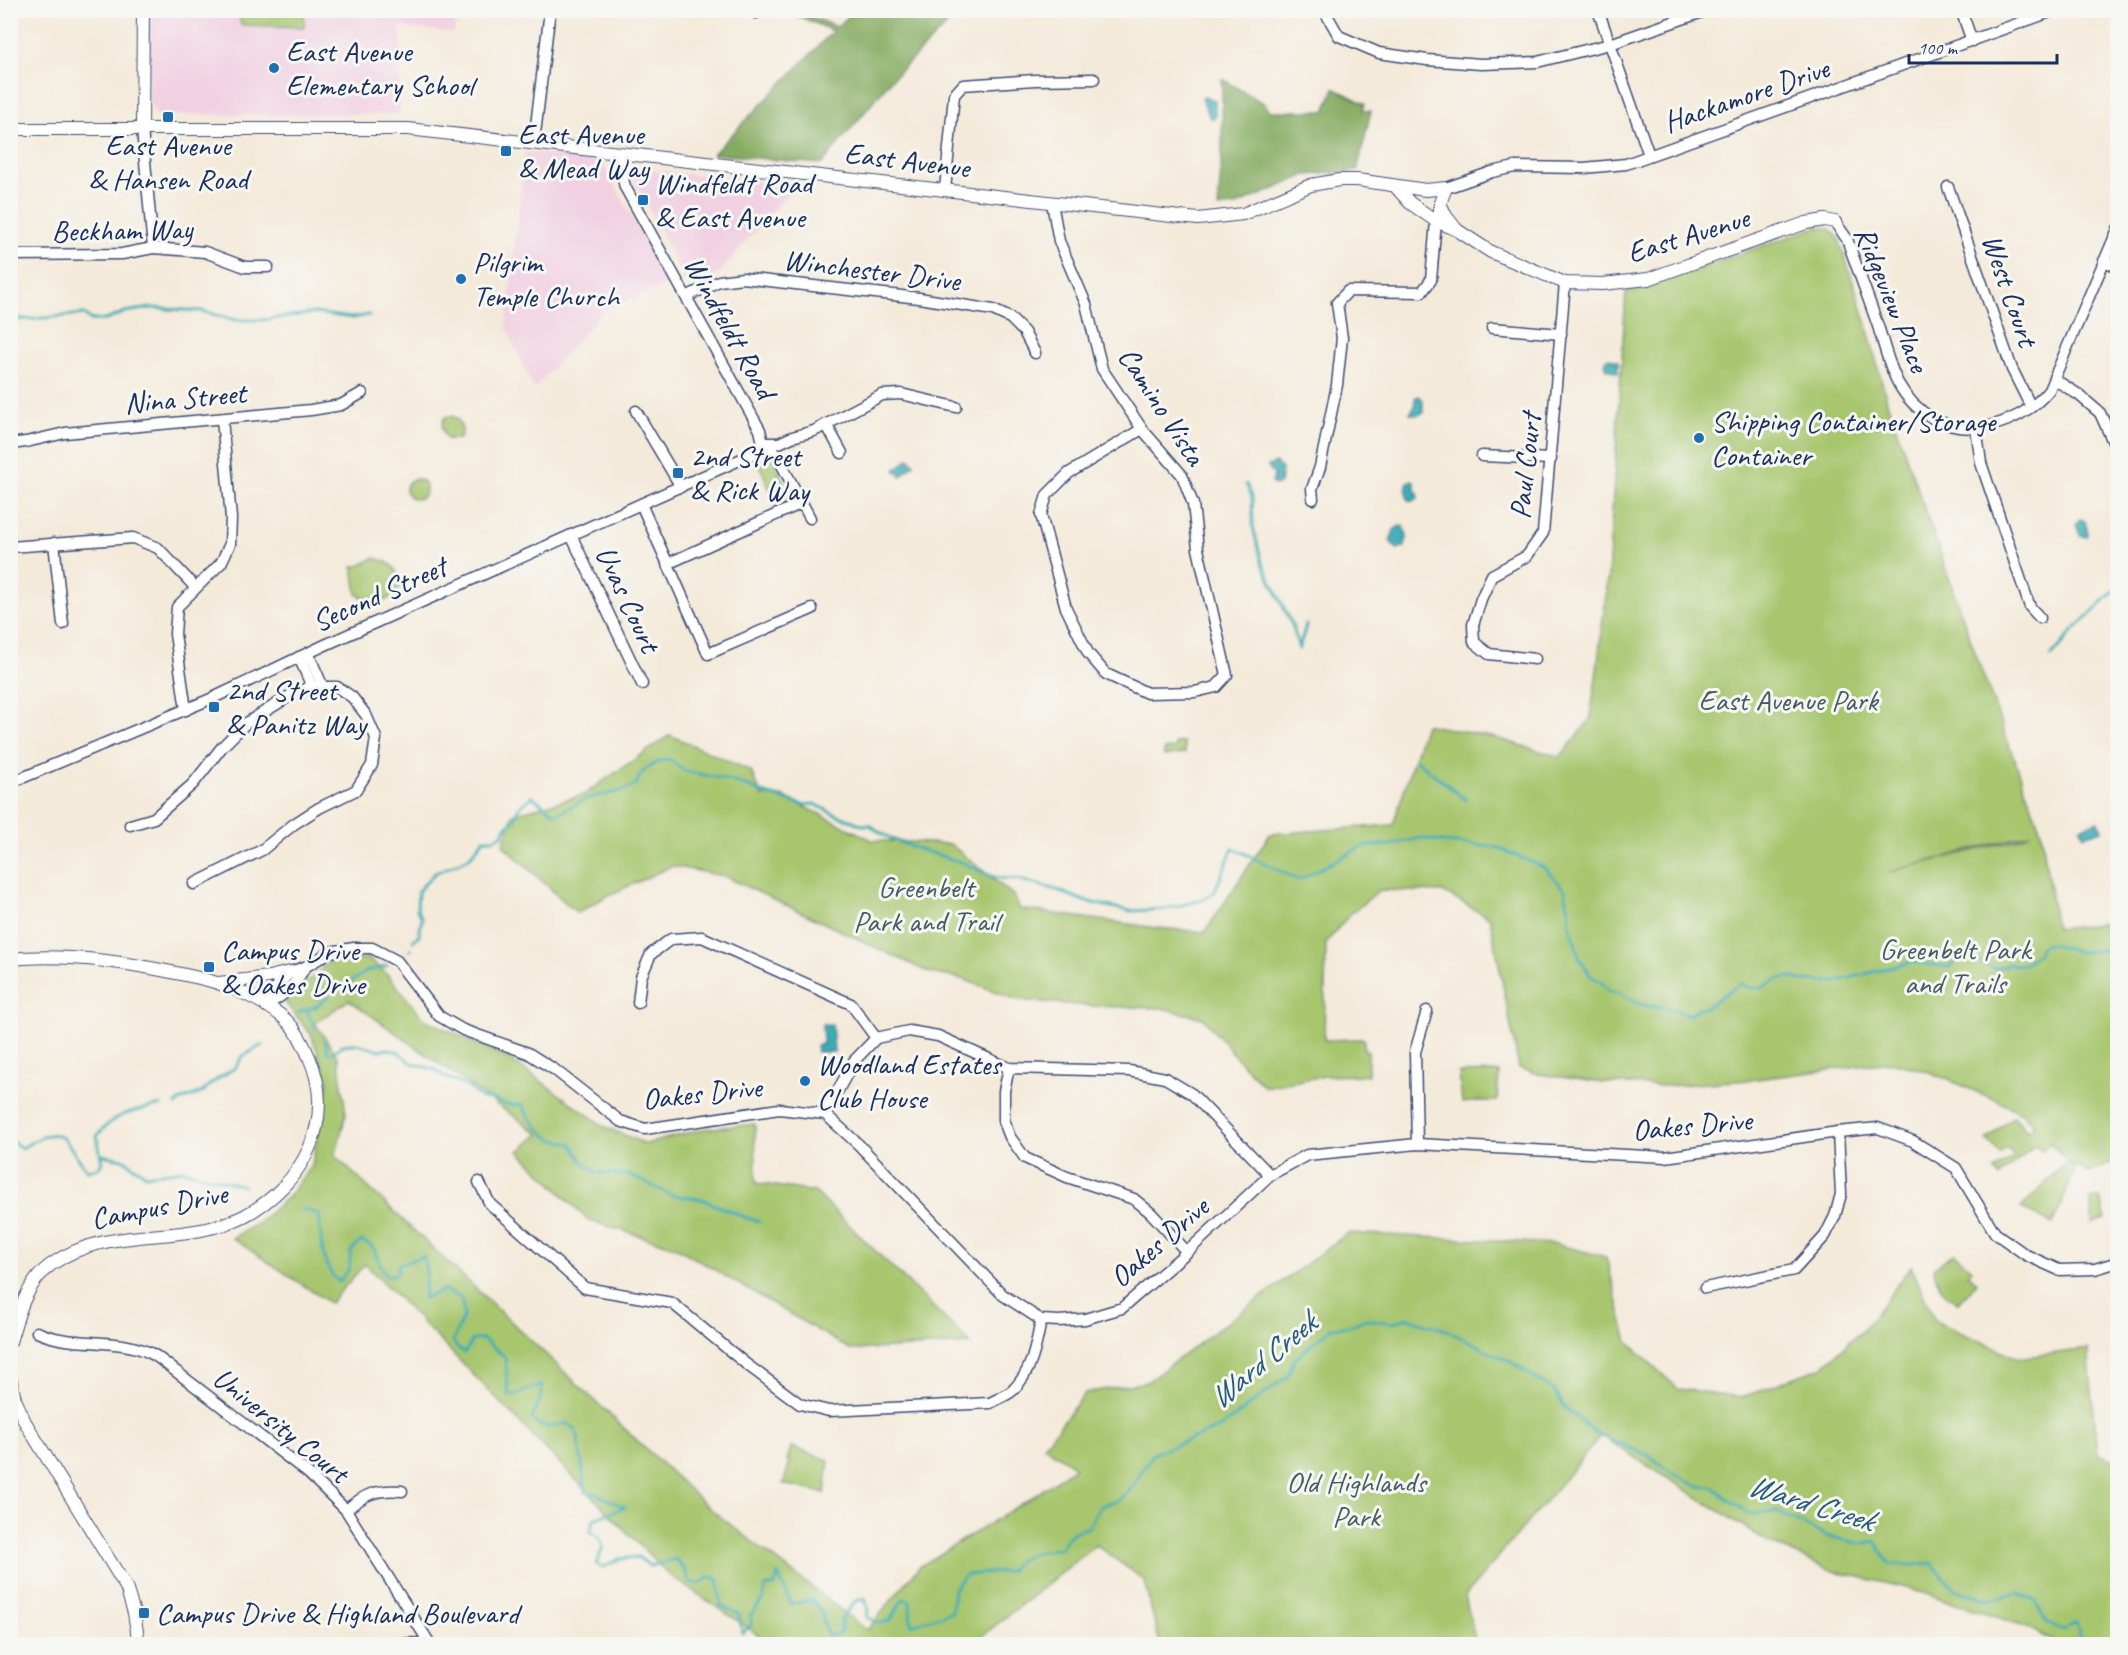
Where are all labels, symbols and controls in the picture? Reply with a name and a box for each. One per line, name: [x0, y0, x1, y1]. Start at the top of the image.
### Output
scale bar: [1909, 27, 2058, 65]
place label: East Avenue Elementary School: [286, 32, 478, 104]
text: 100 m: [1918, 37, 1959, 59]
street label: Hackamore Drive: [1658, 48, 1836, 141]
marker: East Avenue Elementary School: [267, 61, 281, 75]
marker: East Avenue & Hansen Road: [161, 110, 175, 124]
place label: East Avenue & Mead Way: [518, 115, 651, 187]
place label: East Avenue & Hansen Road: [88, 126, 252, 198]
street label: East Avenue: [842, 133, 974, 187]
marker: East Avenue & Mead Way: [499, 144, 513, 158]
place label: Windfeldt Road & East Avenue: [655, 164, 816, 236]
marker: Windfeldt Road & East Avenue: [636, 193, 650, 207]
street label: East Avenue: [1622, 198, 1756, 272]
street label: Beckham Way: [51, 210, 194, 250]
street label: Ridgeview Place: [1846, 221, 1939, 380]
street label: West Court: [1973, 229, 2048, 354]
street label: Winchester Drive: [782, 240, 965, 300]
place label: Pilgrim Temple Church: [473, 243, 621, 315]
street label: Windfeldt Road: [675, 249, 787, 409]
marker: Pilgrim Temple Church: [454, 272, 468, 286]
street label: Camino Vista: [1110, 340, 1215, 474]
street label: Nina Street: [123, 374, 250, 422]
place label: Shipping Container/Storage Container: [1711, 402, 1997, 474]
street label: Paul Court: [1501, 407, 1550, 521]
marker: Shipping Container/Storage Container: [1692, 431, 1706, 445]
place label: 2nd Street & Rick Way: [690, 437, 811, 509]
marker: 2nd Street & Rick Way: [671, 466, 685, 480]
street label: Uvas Court: [587, 540, 670, 661]
street label: Second Street: [306, 546, 456, 640]
place label: 2nd Street & Panitz Way: [226, 671, 369, 743]
park label: East Avenue Park: [1699, 681, 1880, 719]
marker: 2nd Street & Panitz Way: [207, 700, 221, 714]
park label: Greenbelt Park and Trail: [853, 868, 1004, 940]
park label: Greenbelt Park and Trails: [1879, 930, 2033, 1002]
place label: Campus Drive & Oakes Drive: [221, 931, 367, 1003]
marker: Campus Drive & Oakes Drive: [202, 960, 216, 974]
place label: Woodland Estates Club House: [817, 1045, 1003, 1117]
street label: Oakes Drive: [641, 1068, 766, 1118]
marker: Woodland Estates Club House: [798, 1074, 812, 1088]
street label: Oakes Drive: [1631, 1101, 1755, 1149]
street label: Campus Drive: [88, 1174, 232, 1238]
street label: Oakes Drive: [1101, 1187, 1218, 1296]
water label: Ward Creek: [1200, 1300, 1329, 1417]
street label: University Court: [205, 1359, 359, 1493]
park label: Old Highlands Park: [1286, 1463, 1429, 1535]
water label: Ward Creek: [1744, 1464, 1883, 1542]
place label: Campus Drive & Highland Boulevard: [156, 1594, 523, 1632]
marker: Campus Drive & Highland Boulevard: [137, 1606, 151, 1620]

